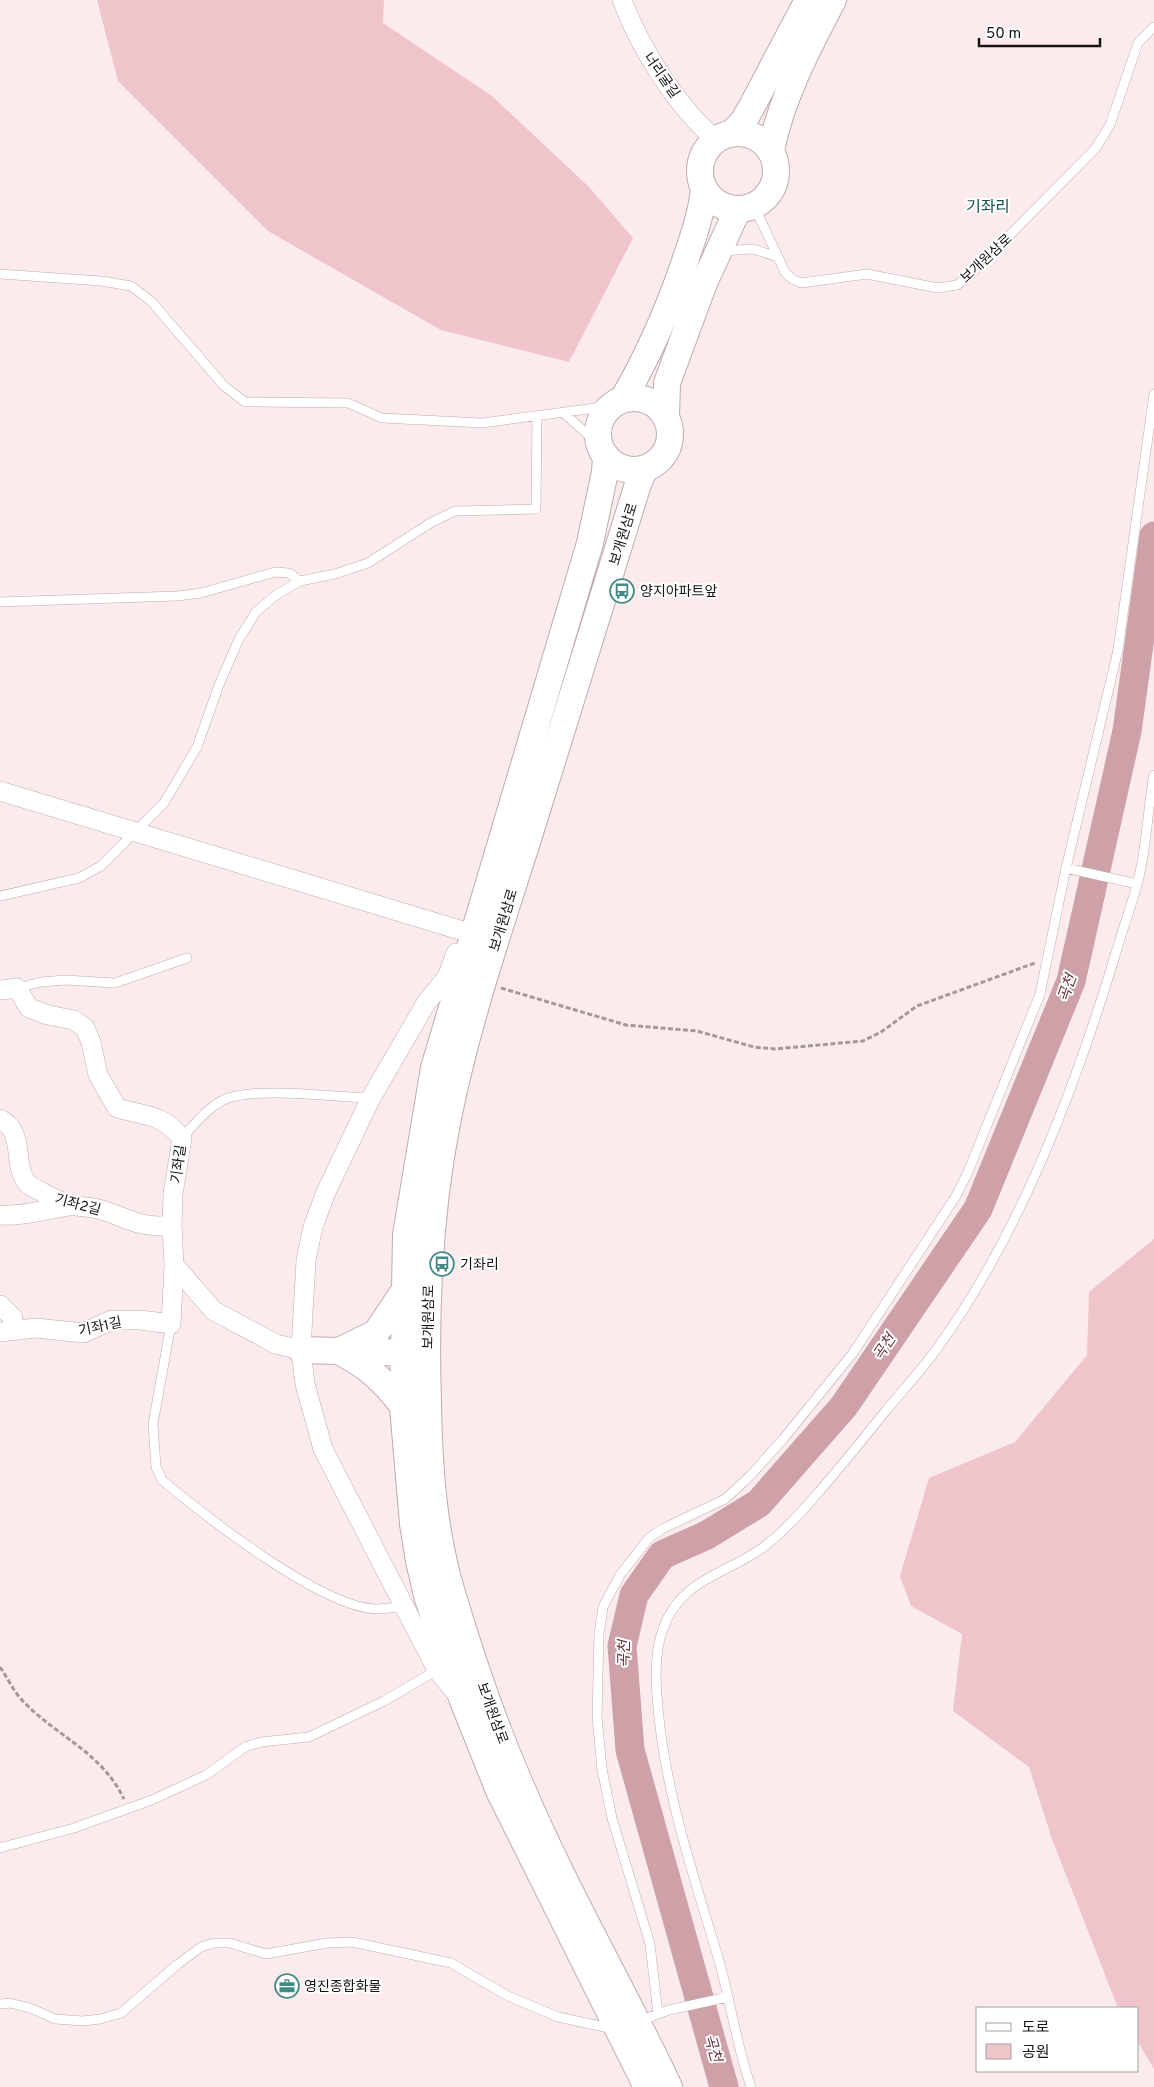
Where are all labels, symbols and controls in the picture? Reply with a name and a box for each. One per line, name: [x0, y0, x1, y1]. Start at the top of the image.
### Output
scale bar: [979, 15, 1100, 47]
text: 50 m: [986, 25, 1021, 44]
street label: 너리굴길: [639, 50, 683, 102]
district label: 기좌리: [966, 198, 1010, 218]
street label: 보개원삼로: [958, 231, 1016, 287]
street label: 보개원삼로: [607, 501, 642, 568]
bus stop icon: 양지아파트앞: [609, 578, 635, 604]
place label: 양지아파트앞: [640, 584, 717, 601]
street label: 보개원삼로: [487, 887, 522, 954]
water label: 곡천: [1055, 970, 1083, 1005]
street label: 기좌길: [168, 1144, 191, 1185]
street label: 기좌2길: [53, 1191, 103, 1220]
bus stop icon: 기좌리: [429, 1251, 455, 1277]
place label: 기좌리: [460, 1257, 499, 1274]
street label: 보개원삼로: [420, 1285, 439, 1349]
street label: 기좌1길: [77, 1315, 124, 1340]
water label: 곡천: [870, 1329, 902, 1365]
water label: 곡천: [616, 1638, 635, 1668]
street label: 보개원삼로: [473, 1680, 511, 1747]
office icon: 영진종합화물: [274, 1973, 300, 1999]
place label: 영진종합화물: [304, 1979, 381, 1996]
legend: [976, 2007, 1139, 2072]
text: 도로: [1022, 2019, 1050, 2038]
water label: 곡천: [699, 2033, 725, 2066]
text: 공원: [1022, 2044, 1050, 2063]

